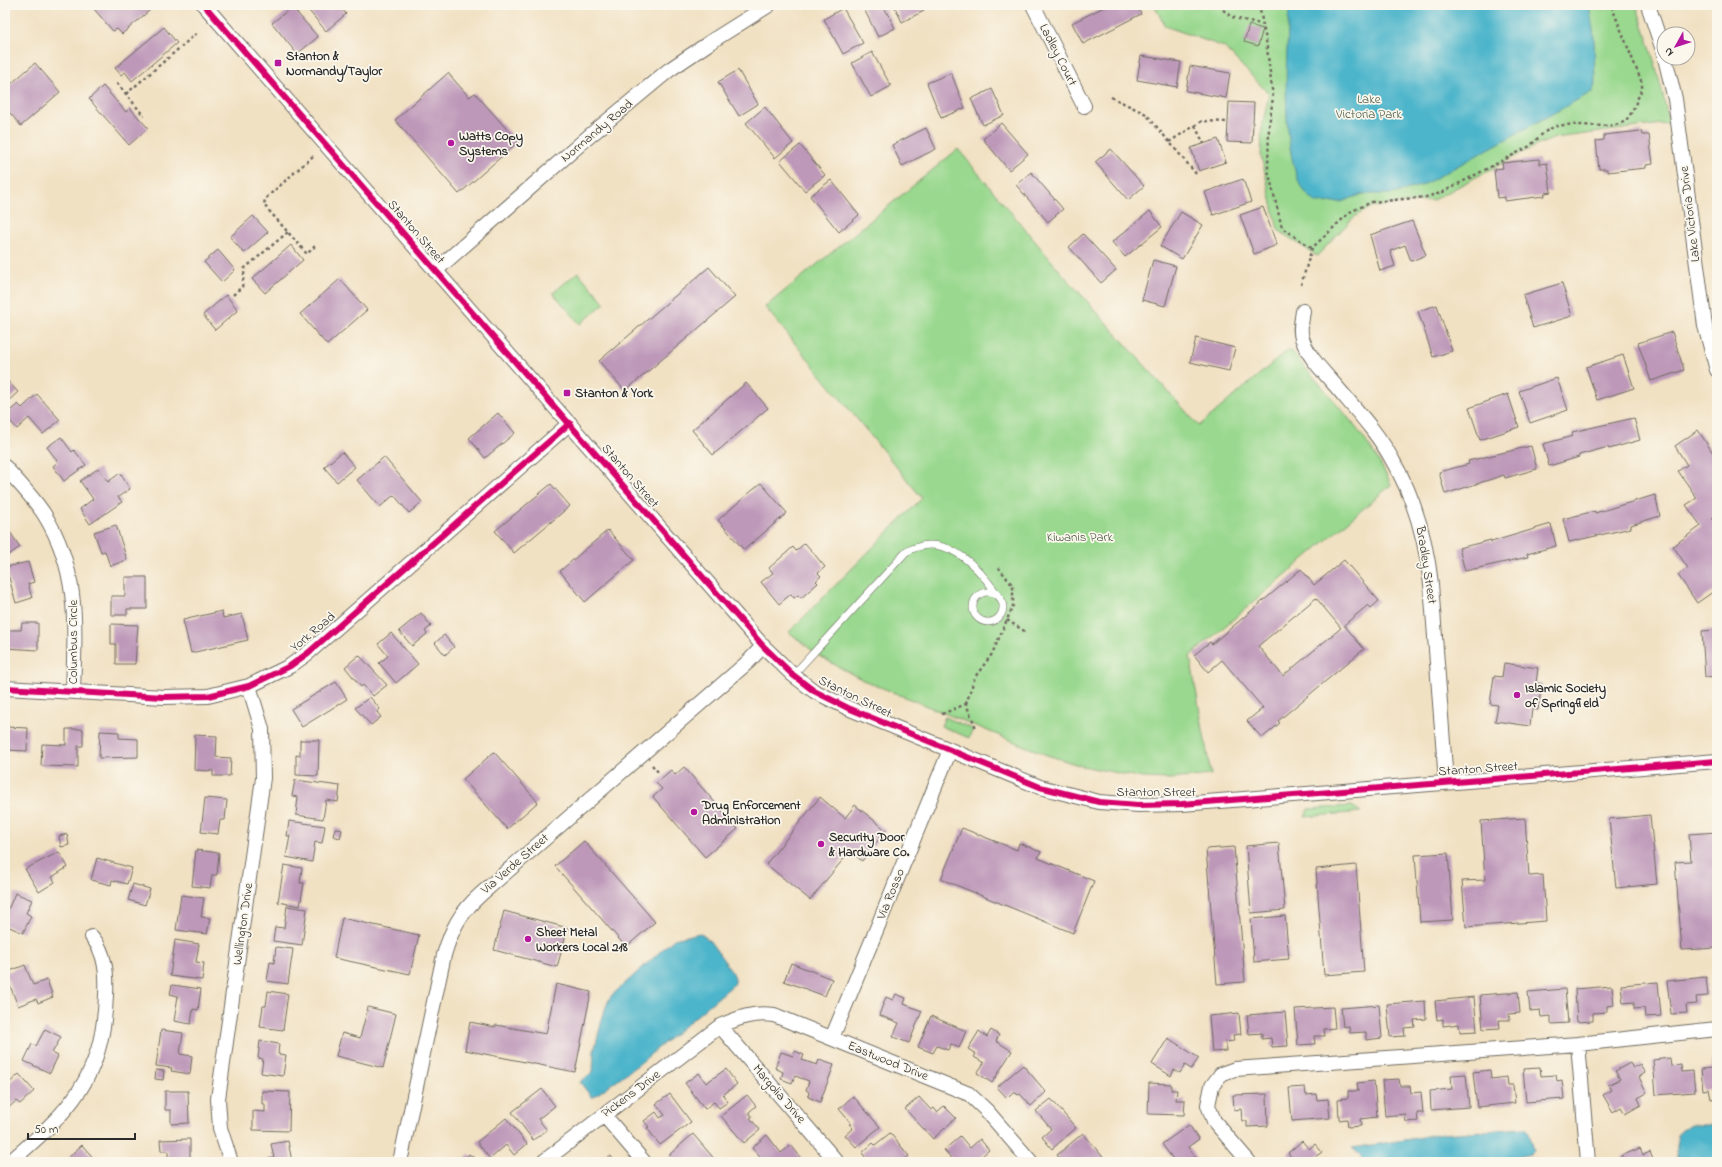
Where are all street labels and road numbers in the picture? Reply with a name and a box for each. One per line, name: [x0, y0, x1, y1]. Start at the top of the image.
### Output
street label: Ladley Court: [1033, 21, 1082, 90]
street label: Normandy Road: [557, 95, 638, 168]
street label: Lake Victoria Drive: [1675, 165, 1705, 263]
street label: Stanton Street: [383, 196, 450, 269]
street label: Stanton Street: [597, 440, 664, 513]
street label: Bradley Street: [1409, 524, 1442, 606]
street label: Columbus Circle: [64, 600, 83, 684]
street label: York Road: [286, 607, 340, 657]
street label: Stanton Street: [815, 671, 896, 723]
street label: Stanton Street: [1438, 757, 1519, 781]
street label: Stanton Street: [1116, 783, 1196, 802]
street label: Via Verde Street: [476, 829, 554, 900]
street label: Via Rosso: [872, 866, 910, 923]
street label: Wellington Drive: [228, 882, 259, 966]
street label: Eastwood Drive: [845, 1036, 931, 1086]
street label: Margolia Drive: [747, 1060, 810, 1129]
street label: Pickens Drive: [597, 1065, 665, 1123]

